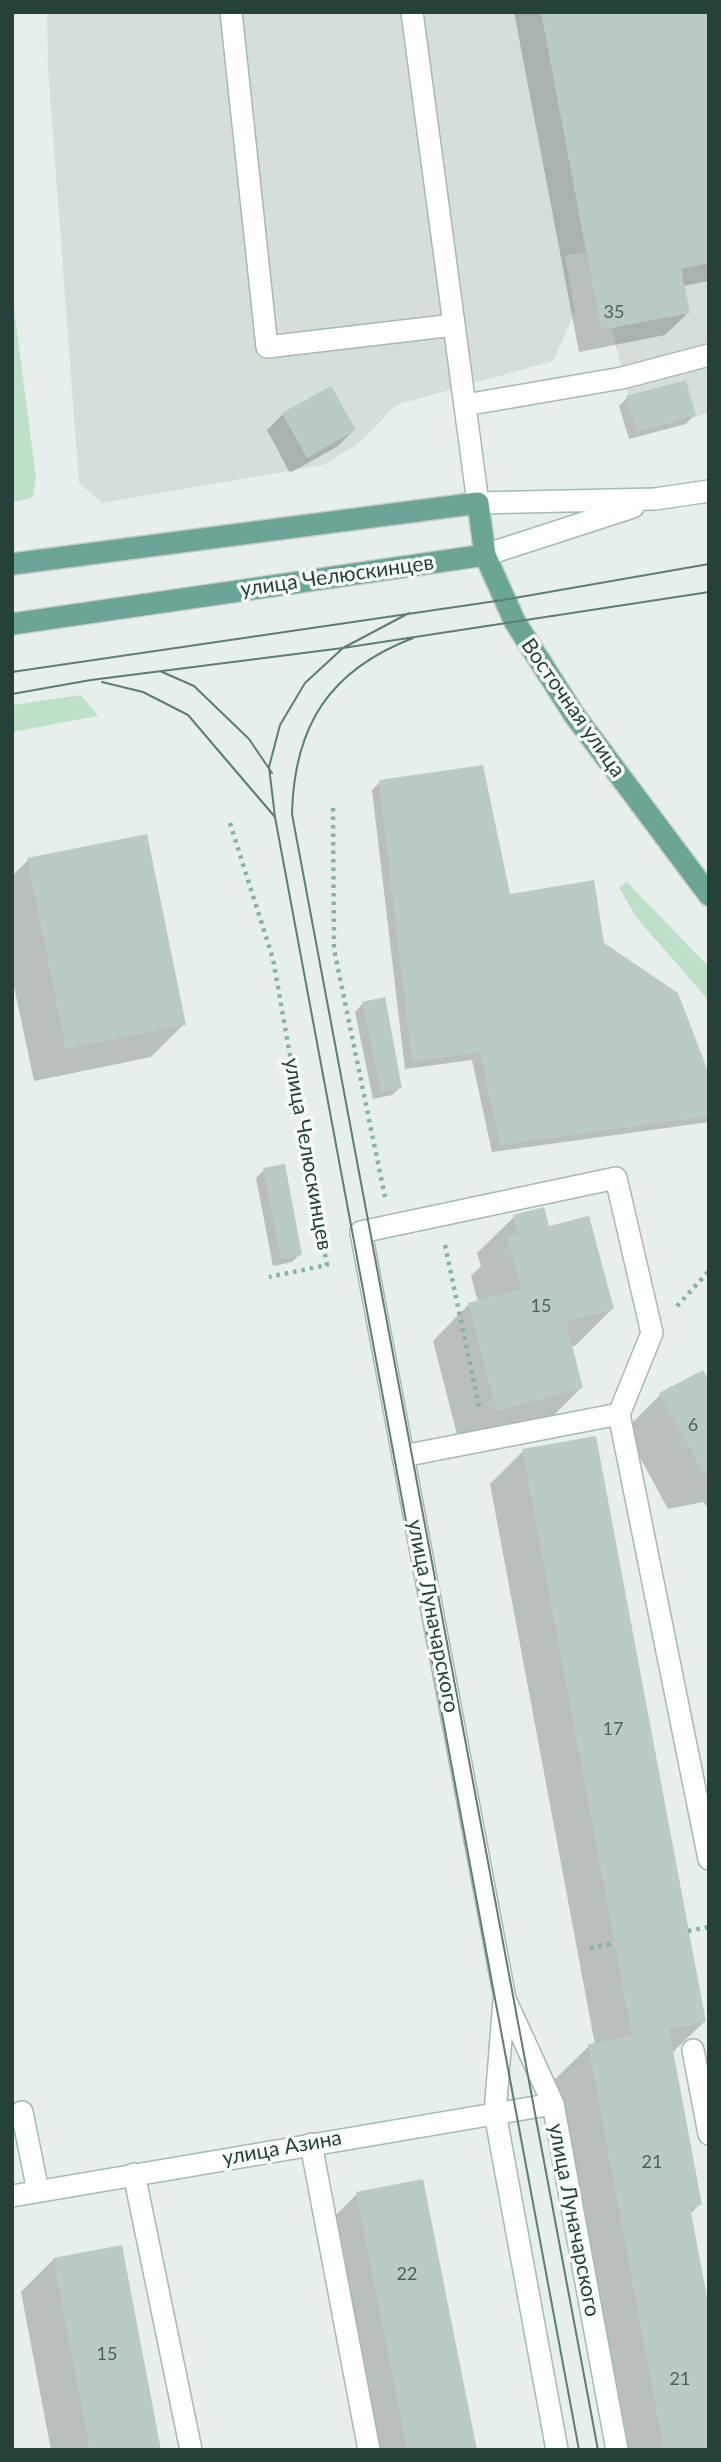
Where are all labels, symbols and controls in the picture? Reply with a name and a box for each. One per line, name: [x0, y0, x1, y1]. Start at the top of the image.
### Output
house number: 35: [604, 301, 624, 323]
street label: улица Челюскинцев: [239, 550, 435, 602]
street label: Восточная улица: [516, 634, 630, 782]
street label: улица Челюскинцев: [279, 1056, 337, 1252]
house number: 15: [531, 1295, 551, 1317]
house number: 6: [688, 1414, 698, 1436]
street label: улица Луначарского: [402, 1517, 464, 1715]
house number: 17: [603, 1718, 623, 1740]
street label: улица Луначарского: [543, 2121, 605, 2319]
street label: улица Азина: [220, 2125, 344, 2171]
house number: 21: [642, 2151, 662, 2173]
house number: 22: [397, 2263, 417, 2285]
house number: 15: [97, 2343, 117, 2365]
house number: 21: [670, 2368, 690, 2390]

